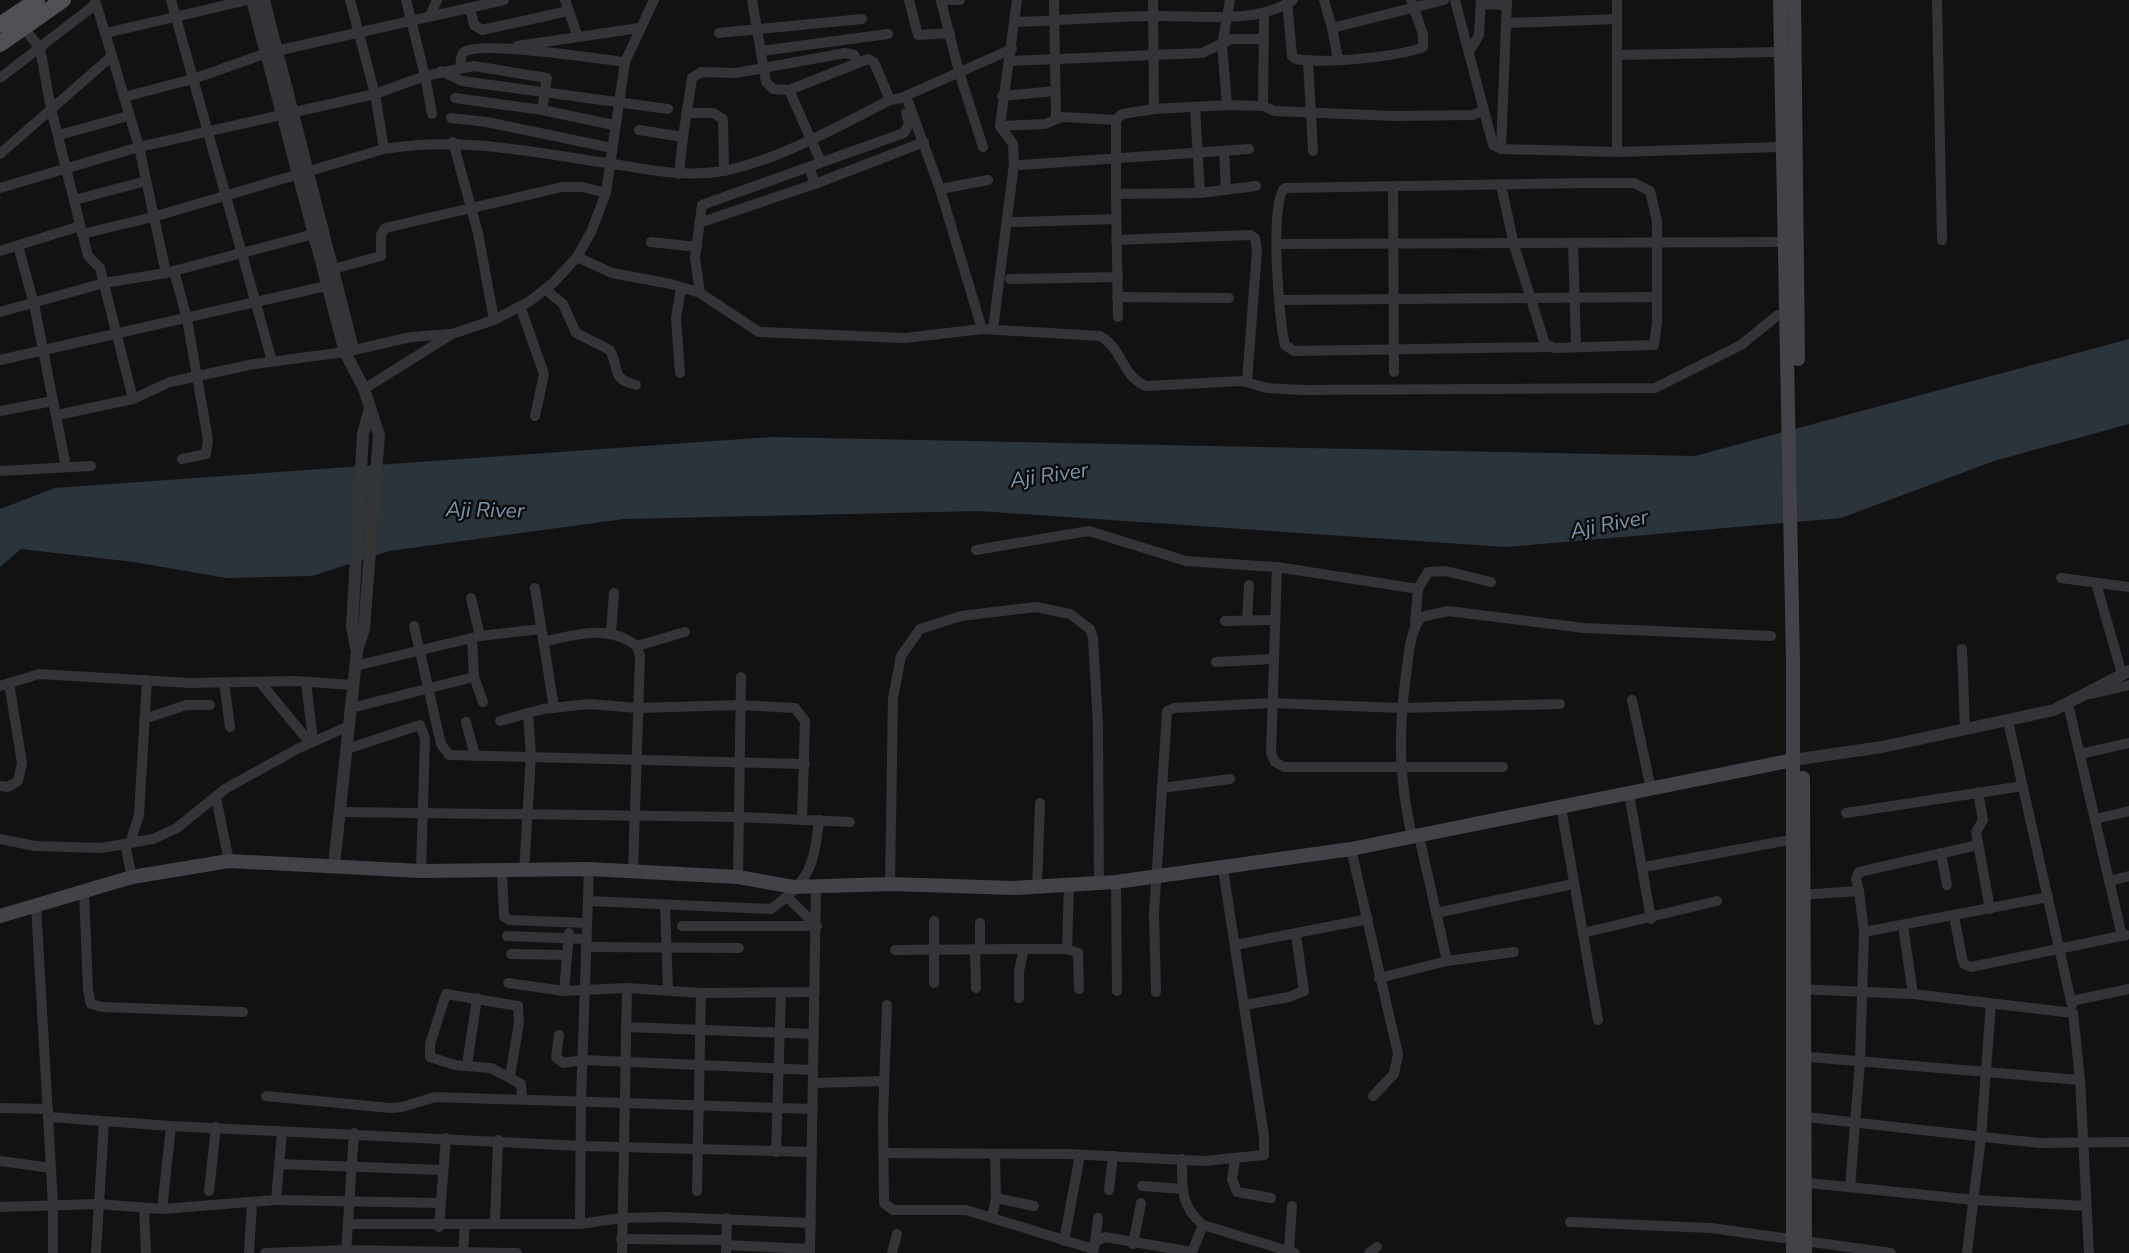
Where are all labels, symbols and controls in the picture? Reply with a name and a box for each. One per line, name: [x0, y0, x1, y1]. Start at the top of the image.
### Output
water label: Aji River: [1007, 456, 1090, 494]
water label: Aji River: [444, 495, 525, 525]
water label: Aji River: [1567, 503, 1651, 545]

